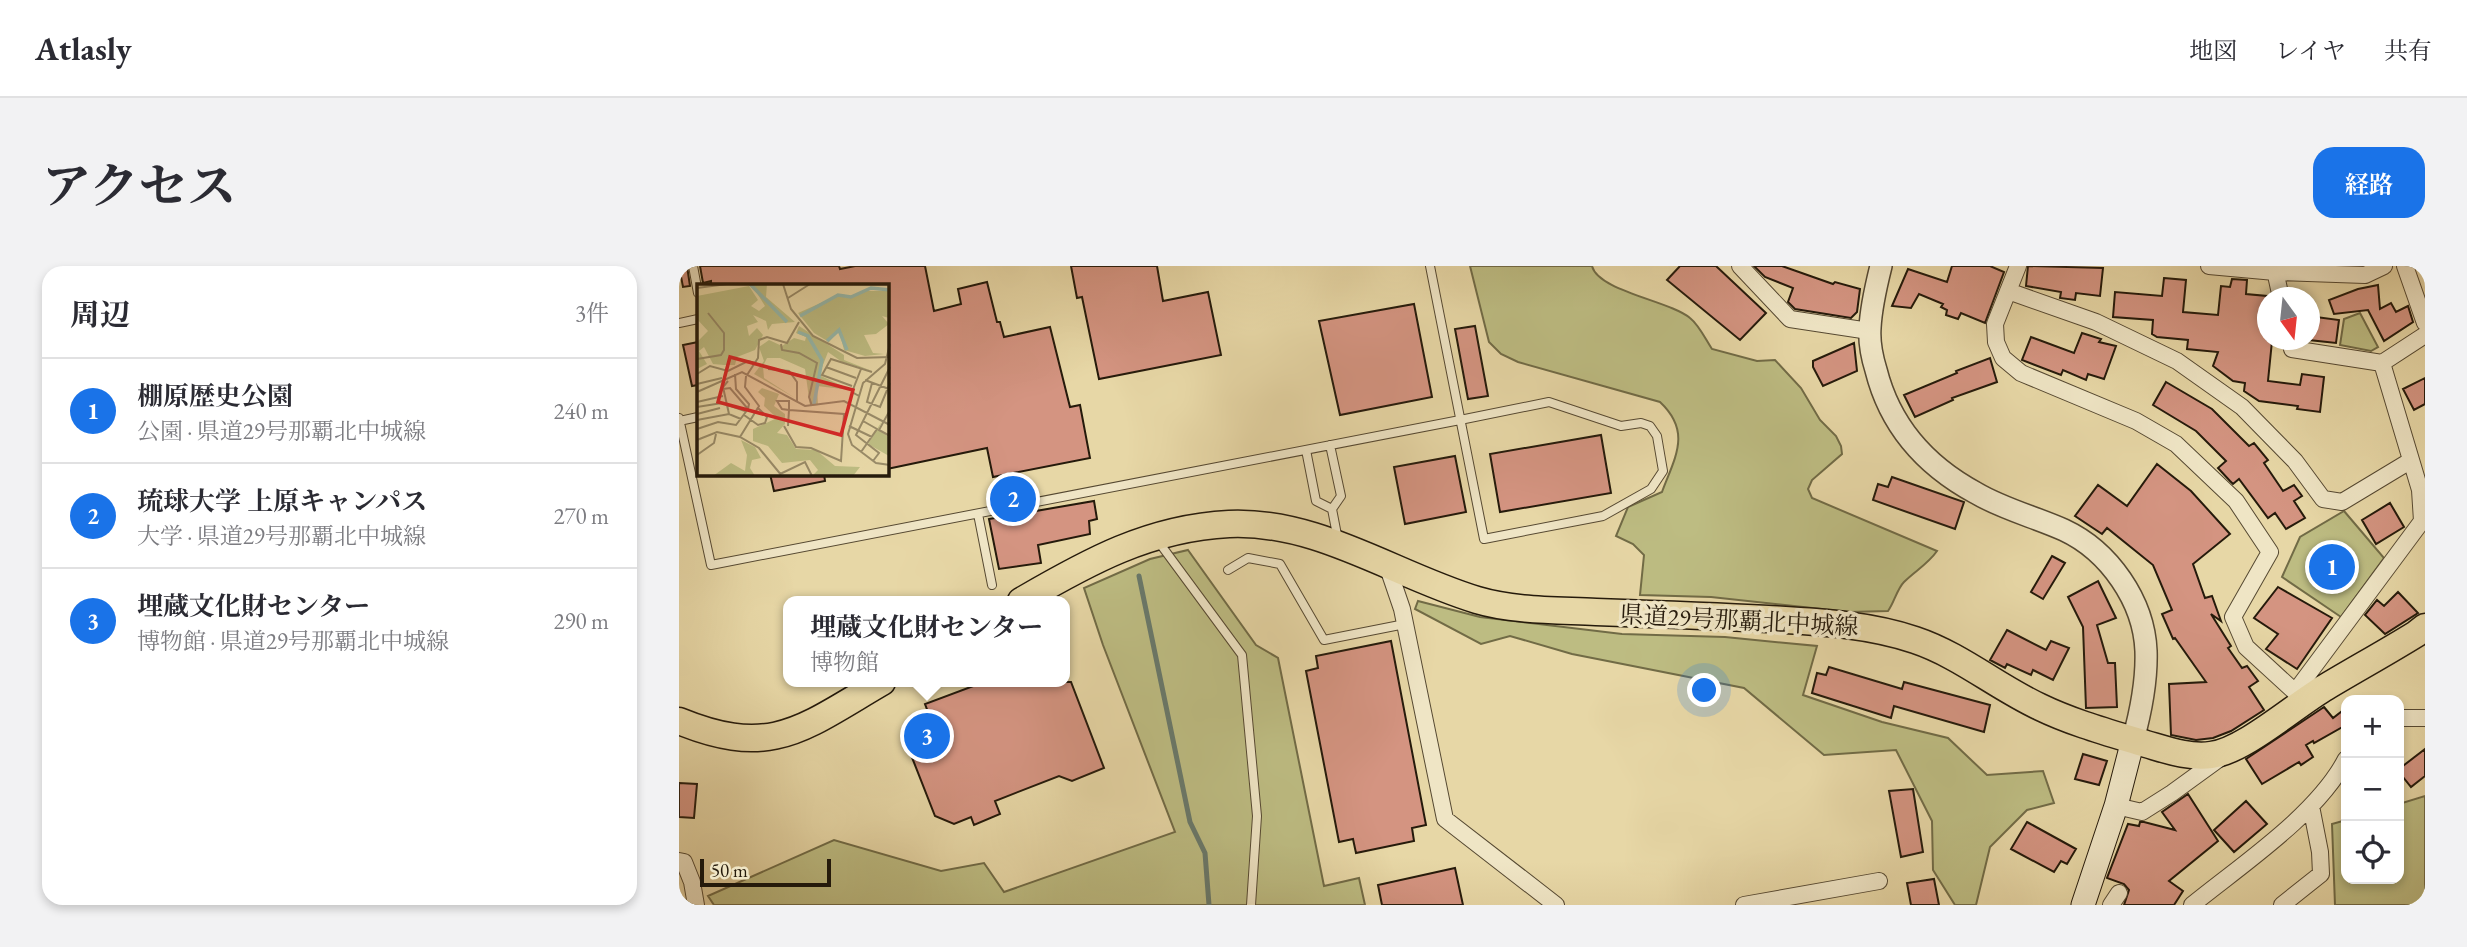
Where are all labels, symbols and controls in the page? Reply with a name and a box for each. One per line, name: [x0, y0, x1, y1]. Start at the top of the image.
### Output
text: Atlasly: [35, 27, 132, 70]
text: 地図: [2189, 35, 2237, 66]
text: レイヤ: [2275, 35, 2346, 66]
text: 共有: [2384, 35, 2432, 66]
button: 経路: [2313, 147, 2425, 218]
text: アクセス: [42, 154, 237, 218]
inset map: [697, 284, 889, 476]
north arrow: [2257, 287, 2320, 350]
text: 周辺: [70, 295, 130, 334]
text: 3件: [575, 298, 609, 328]
text: 棚原歴史公園: [137, 379, 293, 413]
text: 1: [87, 396, 99, 426]
text: 240 m: [553, 396, 609, 426]
text: 公園 · 県道29号那覇北中城線: [137, 416, 426, 446]
pin: 2: [990, 473, 1036, 525]
text: 琉球大学 上原キャンパス: [137, 484, 427, 518]
text: 2: [87, 501, 99, 531]
text: 270 m: [553, 501, 609, 531]
text: 大学 · 県道29号那覇北中城線: [137, 521, 426, 551]
pin: 1: [2309, 541, 2355, 593]
text: 埋蔵文化財センター: [137, 589, 370, 623]
popup: [783, 596, 1070, 687]
street label: 県道29号那覇北中城線: [1619, 598, 1859, 642]
text: 3: [87, 606, 99, 636]
text: 290 m: [553, 606, 609, 636]
text: 埋蔵文化財センター: [810, 610, 1043, 644]
text: 博物館 · 県道29号那覇北中城線: [137, 626, 449, 656]
text: 博物館: [810, 647, 879, 677]
your location: [1687, 673, 1721, 707]
map controls: [2341, 695, 2404, 884]
button: +: [2341, 695, 2404, 758]
pin: 3: [904, 710, 950, 762]
button: −: [2341, 758, 2404, 821]
button: locate: [2341, 821, 2404, 884]
scale bar: [700, 856, 831, 888]
text: 50 m: [711, 858, 748, 883]

